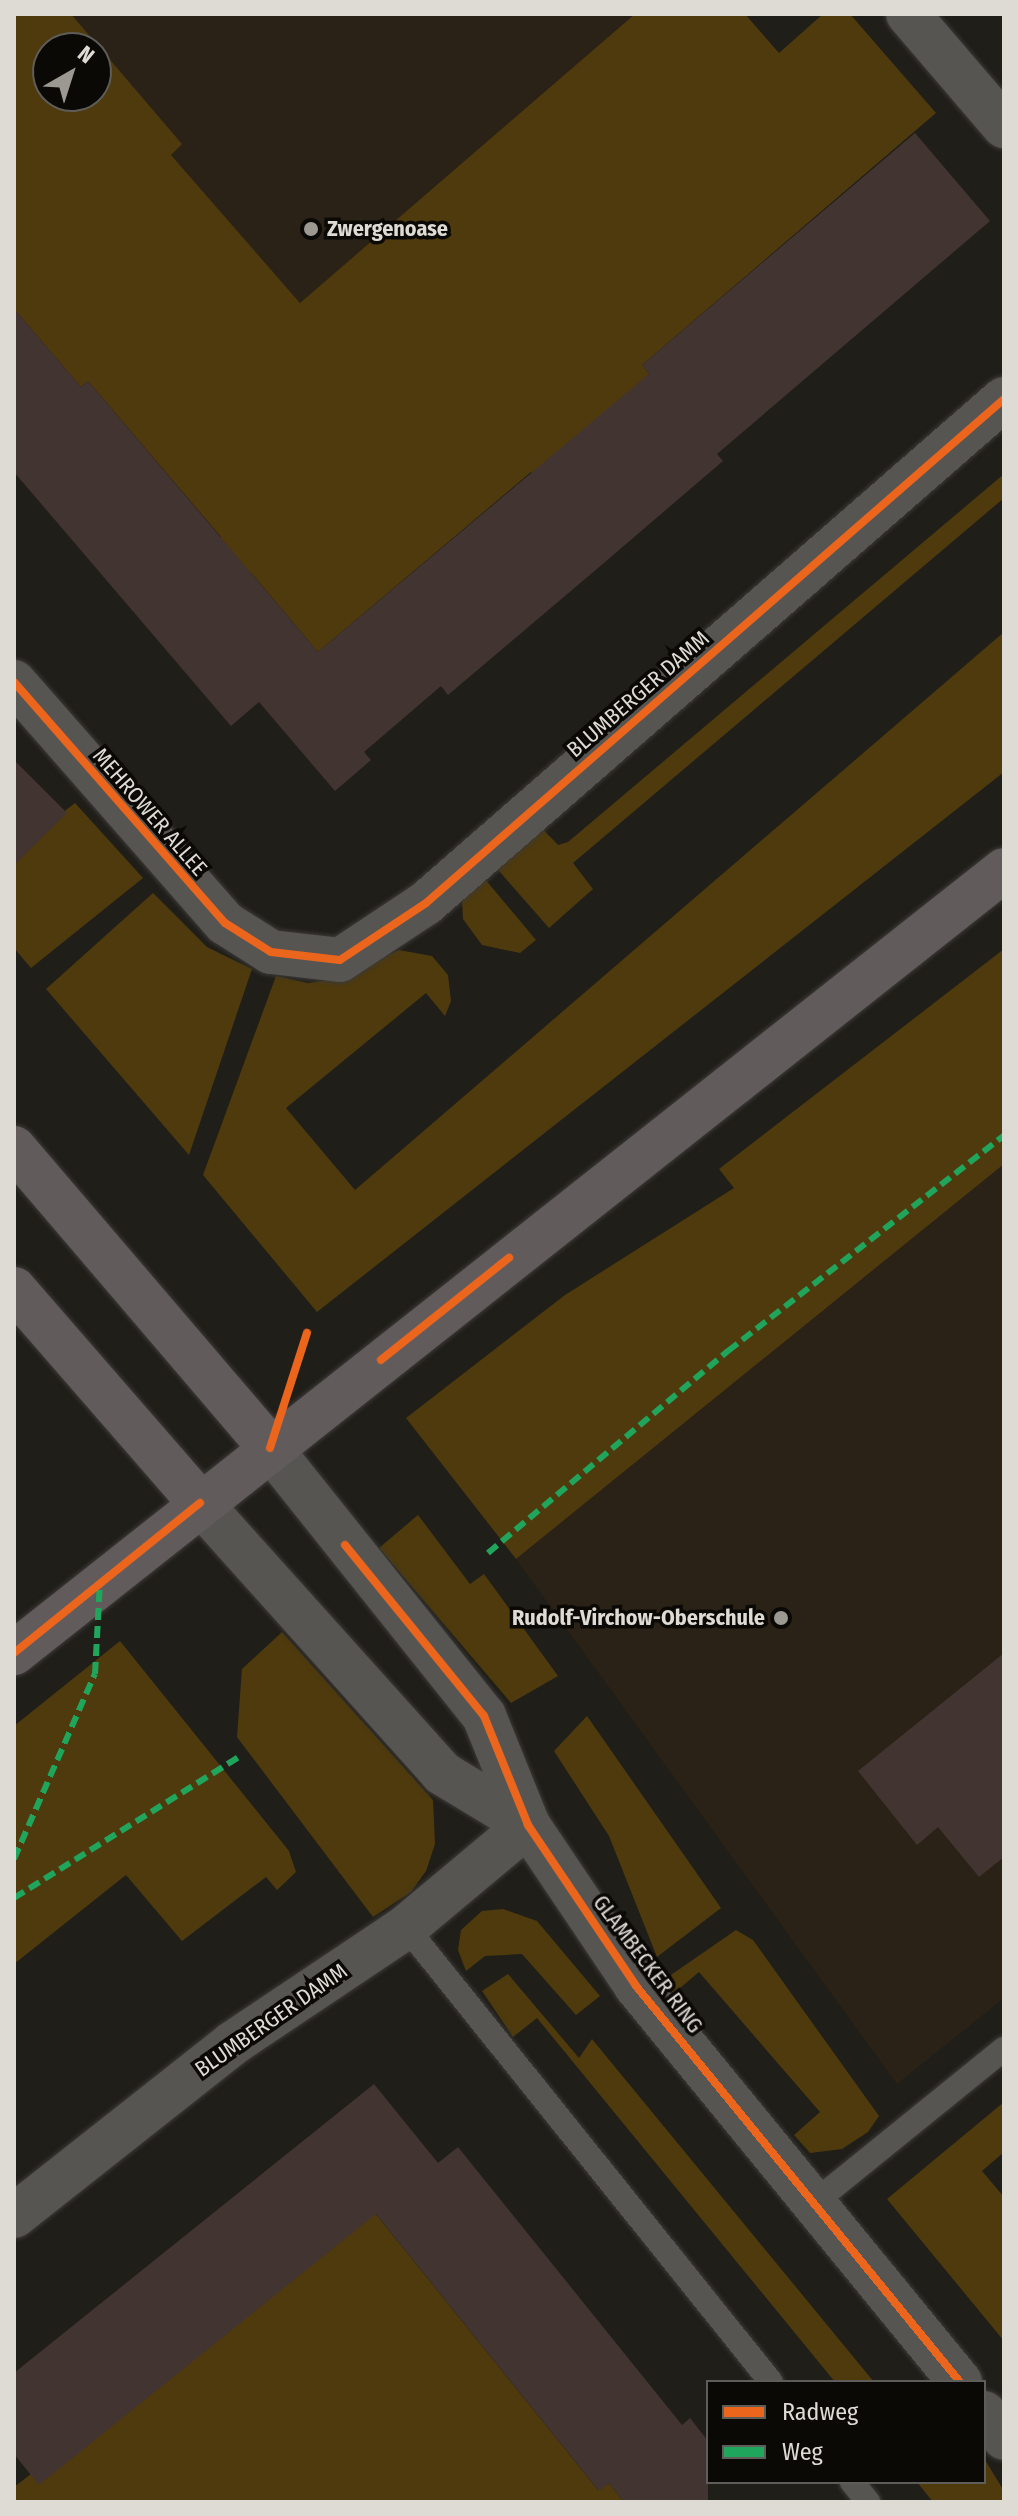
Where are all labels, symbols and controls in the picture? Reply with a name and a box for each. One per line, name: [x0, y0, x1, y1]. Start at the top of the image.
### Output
north arrow: [32, 32, 112, 112]
text: N: [73, 40, 100, 69]
place label: Zwergenoase: [327, 216, 448, 242]
marker: Zwergenoase: [302, 220, 320, 238]
street label: BLUMBERGER DAMM: [562, 625, 714, 763]
street label: MEHROWER ALLEE: [87, 743, 213, 881]
place label: Rudolf-Virchow-Oberschule: [512, 1605, 765, 1631]
marker: Rudolf-Virchow-Oberschule: [772, 1609, 790, 1627]
street label: GLAMBECKER RING: [588, 1890, 708, 2038]
street label: BLUMBERGER DAMM: [190, 1958, 352, 2082]
legend: [706, 2380, 986, 2484]
text: Radweg: [782, 2398, 858, 2426]
text: Weg: [782, 2438, 823, 2466]

